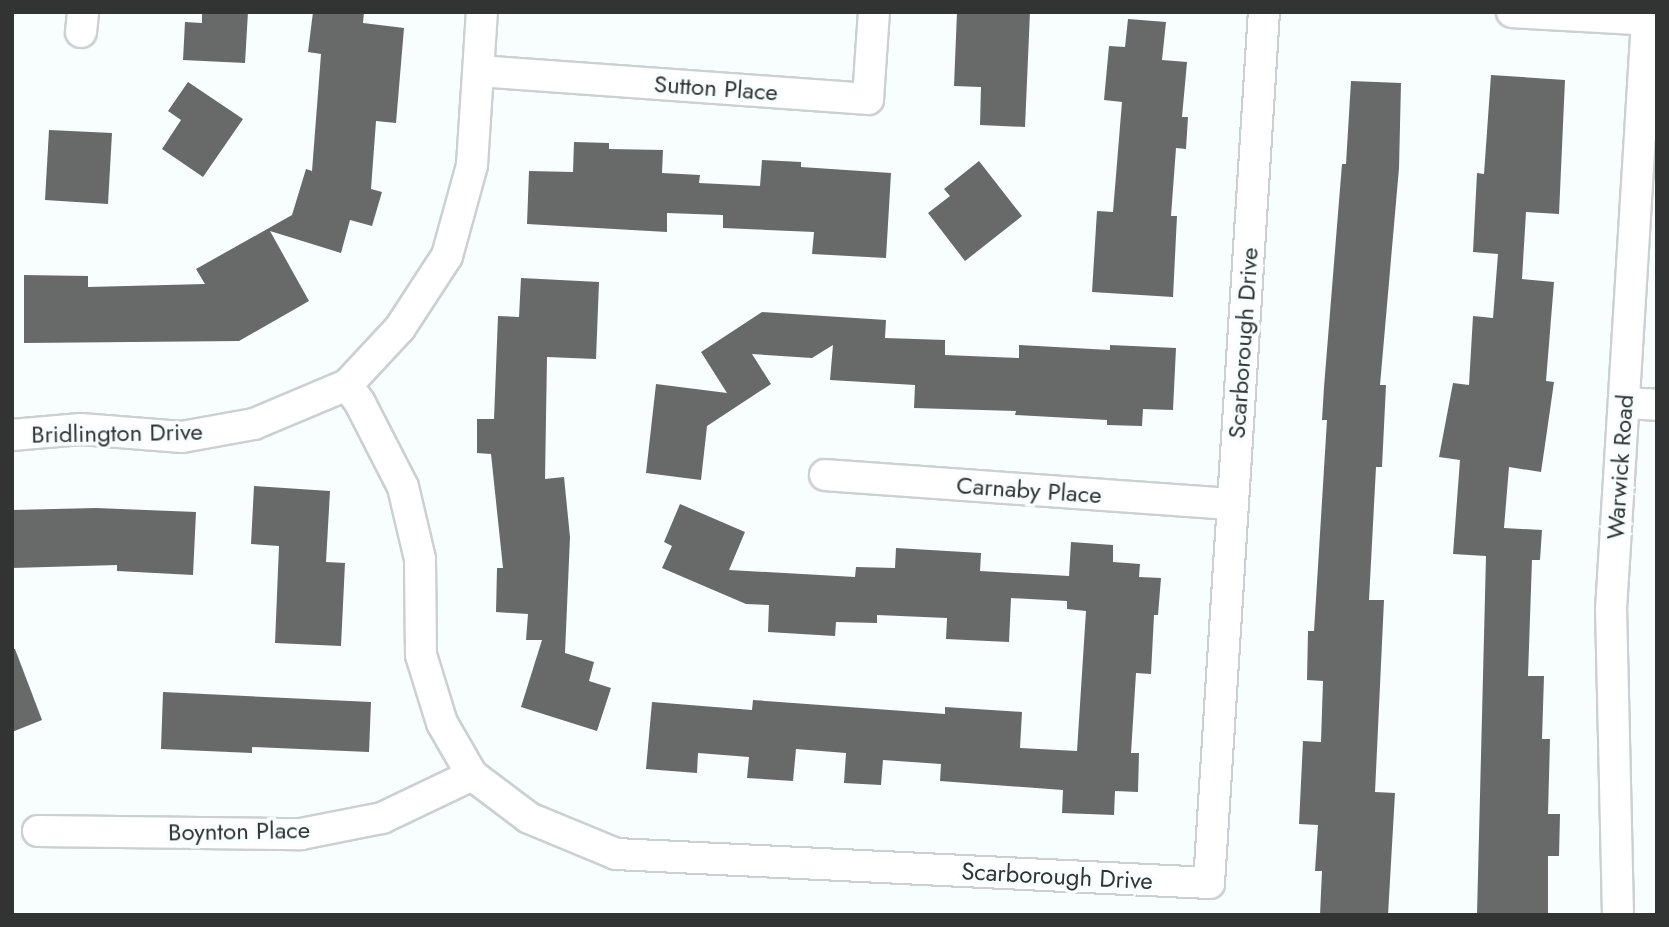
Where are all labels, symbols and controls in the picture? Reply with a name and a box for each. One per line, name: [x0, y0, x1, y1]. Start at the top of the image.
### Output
street label: Sutton Place: [653, 69, 779, 107]
street label: Scarborough Drive: [1222, 246, 1264, 440]
street label: Warwick Road: [1601, 393, 1639, 541]
street label: Bridlington Drive: [31, 417, 203, 449]
street label: Carnaby Place: [955, 471, 1103, 509]
street label: Boynton Place: [168, 815, 310, 847]
street label: Scarborough Drive: [961, 857, 1153, 895]

